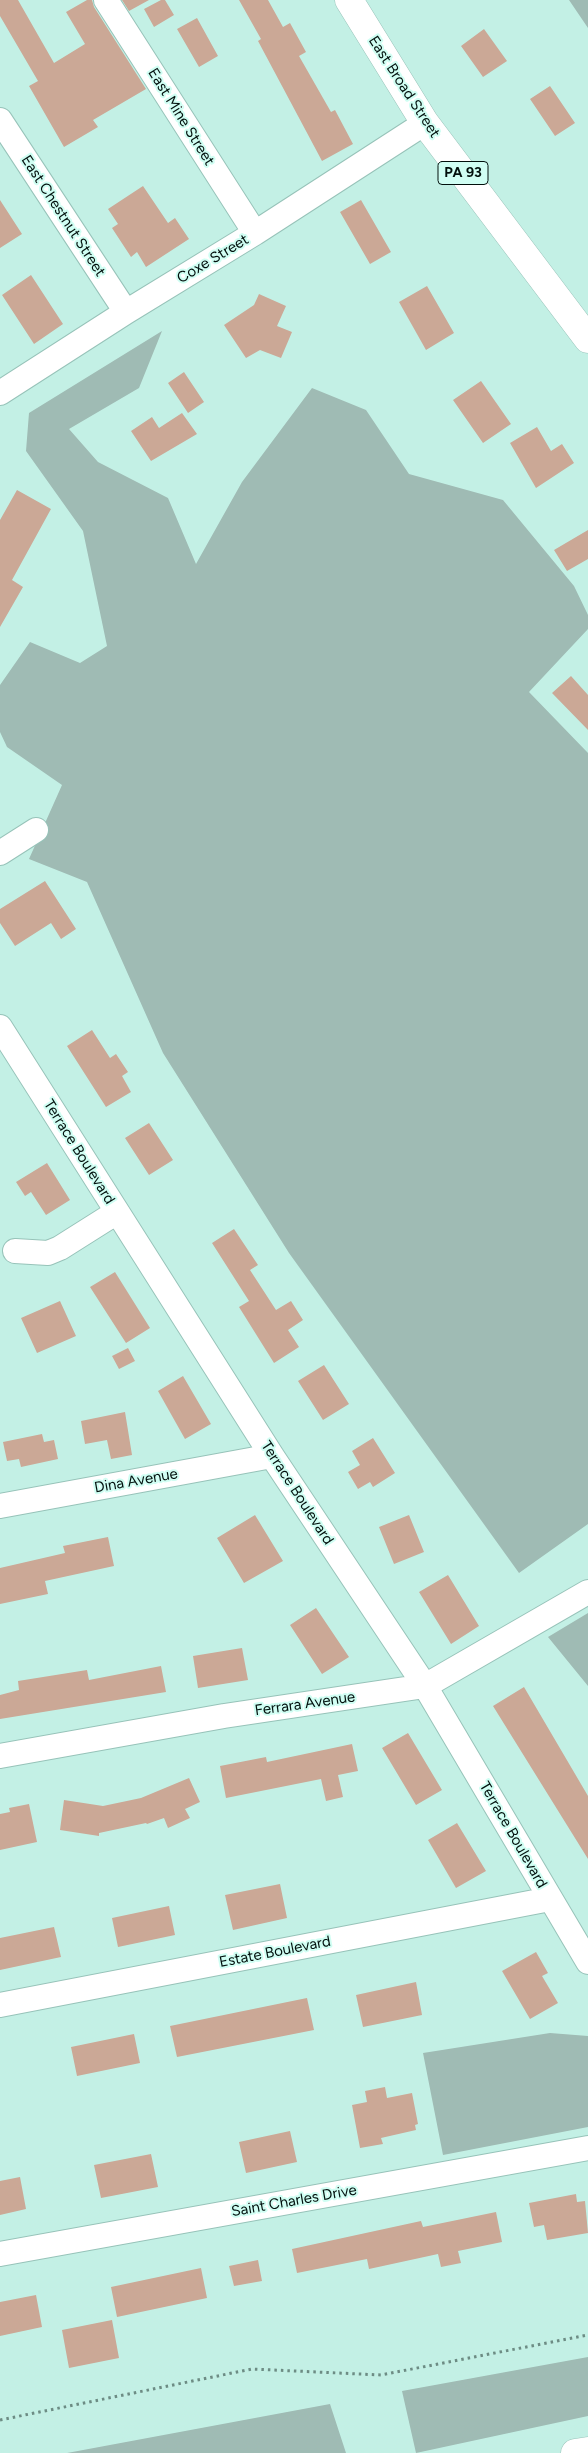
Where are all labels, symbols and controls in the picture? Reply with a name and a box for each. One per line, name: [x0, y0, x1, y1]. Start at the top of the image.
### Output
street label: East Broad Street: [364, 33, 444, 141]
street label: East Mine Street: [144, 65, 218, 169]
street label: East Chestnut Street: [17, 152, 109, 280]
road number: PA 93: [438, 162, 488, 184]
street label: Coxe Street: [174, 231, 252, 287]
street label: Terrace Boulevard: [40, 1096, 118, 1208]
street label: Terrace Boulevard: [257, 1438, 337, 1548]
street label: Dina Avenue: [93, 1465, 179, 1497]
street label: Ferrara Avenue: [254, 1688, 356, 1720]
street label: Terrace Boulevard: [475, 1779, 551, 1891]
street label: Estate Boulevard: [218, 1932, 332, 1972]
street label: Saint Charles Drive: [230, 2181, 358, 2221]

